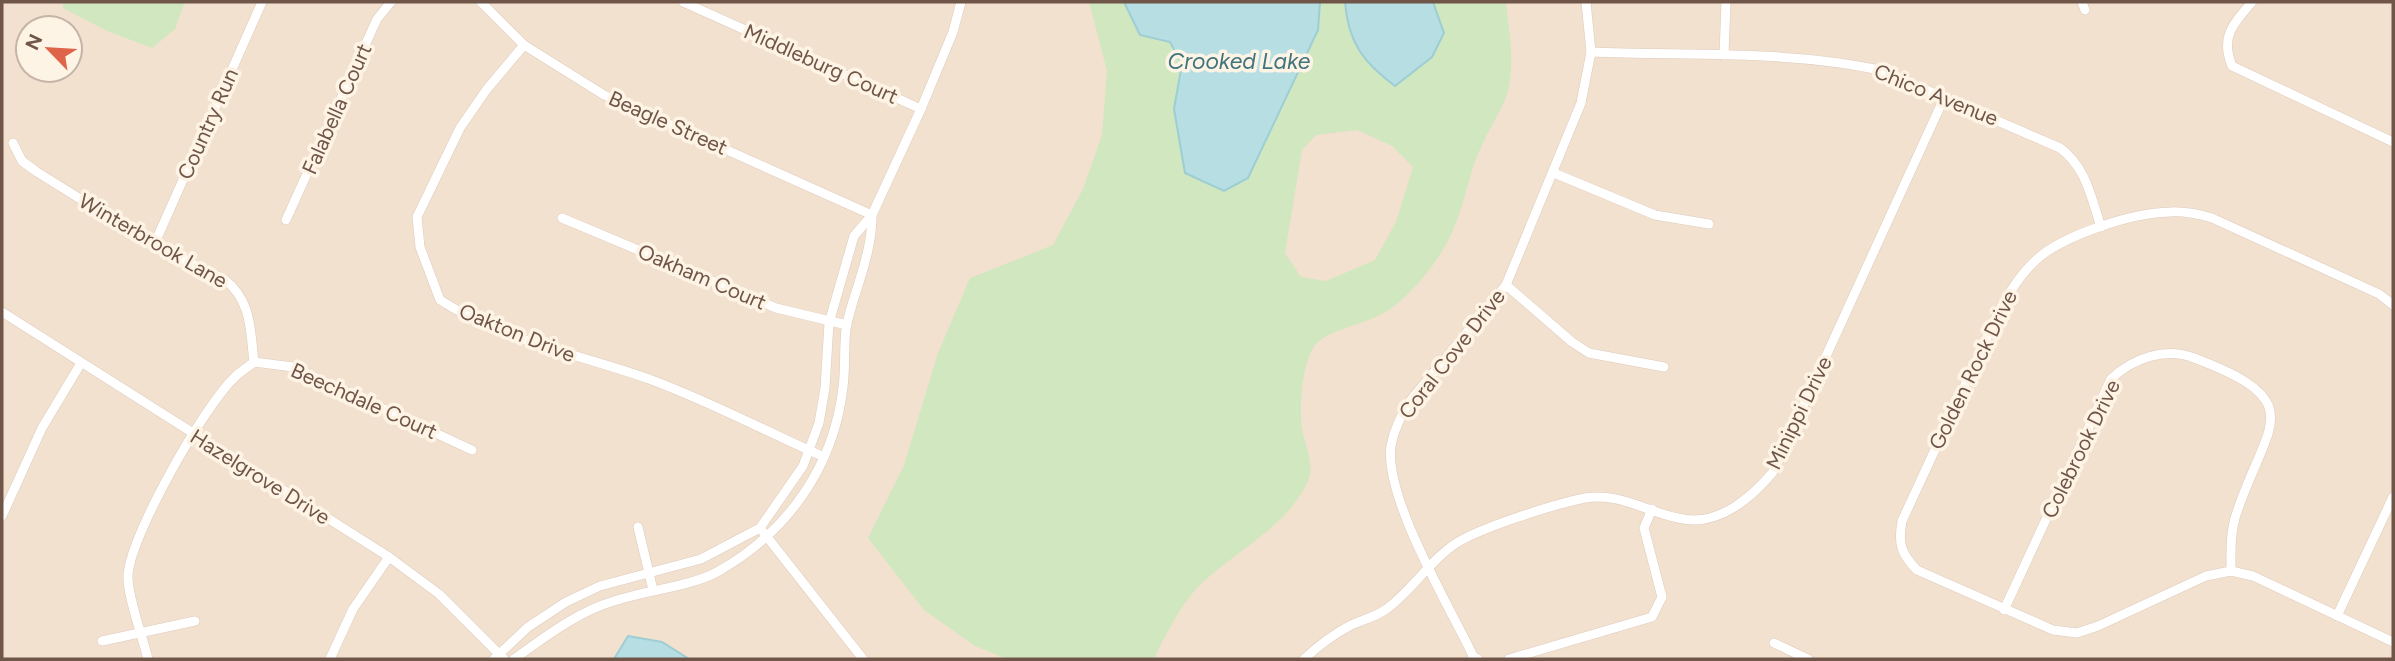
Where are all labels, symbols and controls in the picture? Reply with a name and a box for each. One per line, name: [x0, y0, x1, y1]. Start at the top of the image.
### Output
north arrow: [14, 14, 84, 84]
street label: Middleburg Court: [740, 18, 902, 109]
text: N: [21, 31, 48, 54]
street label: Falabella Court: [297, 40, 377, 178]
water label: Crooked Lake: [1168, 47, 1311, 75]
street label: Chico Avenue: [1871, 58, 2002, 131]
street label: Country Run: [172, 65, 243, 183]
street label: Beagle Street: [605, 85, 732, 160]
street label: Winterbrook Lane: [75, 188, 232, 293]
street label: Oakham Court: [634, 238, 770, 315]
street label: Coral Cove Drive: [1393, 284, 1510, 424]
street label: Golden Rock Drive: [1923, 286, 2022, 453]
street label: Oakton Drive: [456, 298, 579, 367]
street label: Minippi Drive: [1760, 352, 1837, 473]
street label: Beechdale Court: [287, 357, 441, 444]
street label: Colebrook Drive: [2036, 375, 2125, 522]
street label: Hazelgrove Drive: [186, 424, 335, 530]

